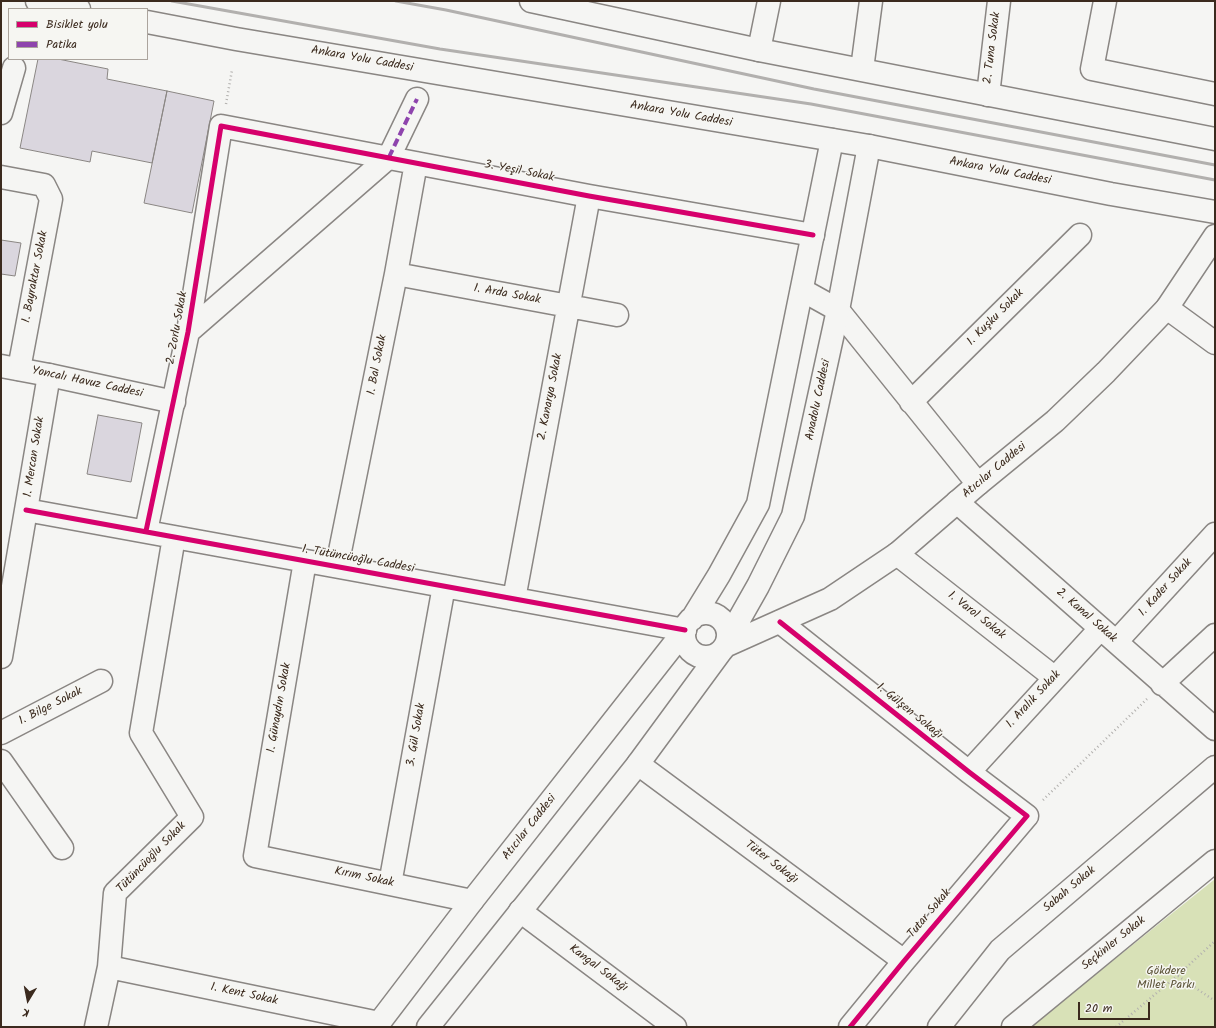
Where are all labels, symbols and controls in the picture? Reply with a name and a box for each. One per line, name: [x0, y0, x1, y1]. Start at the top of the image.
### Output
legend: [8, 8, 148, 60]
street label: 2. Tuna Sokak: [981, 11, 1005, 85]
text: Bisiklet yolu: [46, 15, 108, 34]
text: Patika: [46, 35, 77, 54]
street label: Ankara Yolu Caddesi: [310, 44, 414, 76]
street label: Ankara Yolu Caddesi: [629, 99, 733, 131]
street label: Ankara Yolu Caddesi: [948, 155, 1052, 189]
street label: 3. Yeşil Sokak: [483, 158, 555, 186]
street label: 1. Bayraktar Sokak: [20, 230, 52, 324]
street label: 1. Arda Sokak: [472, 282, 542, 308]
street label: 1. Kuşku Sokak: [965, 287, 1027, 349]
street label: 2. Zorlu Sokak: [165, 290, 191, 366]
street label: 1. Bal Sokak: [365, 334, 391, 396]
street label: 2. Kanarya Sokak: [536, 352, 566, 442]
street label: Anadolu Caddesi: [803, 358, 835, 442]
street label: Yoncalı Havuz Caddesi: [30, 364, 144, 402]
street label: 1. Mercan Sokak: [22, 416, 48, 498]
street label: Atıcılar Caddesi: [960, 440, 1030, 502]
street label: 1. Tütüncüoğlu Caddesi: [300, 543, 416, 577]
street label: 1. Kader Sokak: [1136, 556, 1196, 620]
street label: 2. Kanal Sokak: [1053, 586, 1119, 646]
street label: 1. Varol Sokak: [944, 589, 1008, 643]
street label: 1. Günaydın Sokak: [265, 662, 295, 754]
street label: 1. Aralık Sokak: [1004, 668, 1064, 732]
street label: 1. Gülşen Sokağı: [873, 681, 945, 743]
street label: 1. Bilge Sokak: [17, 685, 85, 729]
street label: 3. Gül Sokak: [404, 702, 430, 768]
street label: Atıcılar Caddesi: [500, 792, 560, 864]
street label: Tütüncüoğlu Sokak: [114, 819, 190, 897]
street label: Tüter Sokağı: [742, 838, 800, 888]
street label: Sabah Sokak: [1041, 864, 1099, 916]
street label: Kırım Sokak: [333, 865, 395, 891]
street label: Tutar Sokak: [905, 886, 955, 942]
street label: Seçkinler Sokak: [1079, 914, 1149, 974]
street label: Kangal Sokağı: [566, 942, 630, 996]
park label: Gökdere Millet Parkı: [1137, 965, 1195, 993]
north arrow: [8, 980, 48, 1020]
street label: 1. Kent Sokak: [209, 981, 279, 1009]
scale bar: [1080, 994, 1152, 1020]
text: 20 m: [1085, 999, 1112, 1018]
text: K: [21, 1002, 31, 1021]

